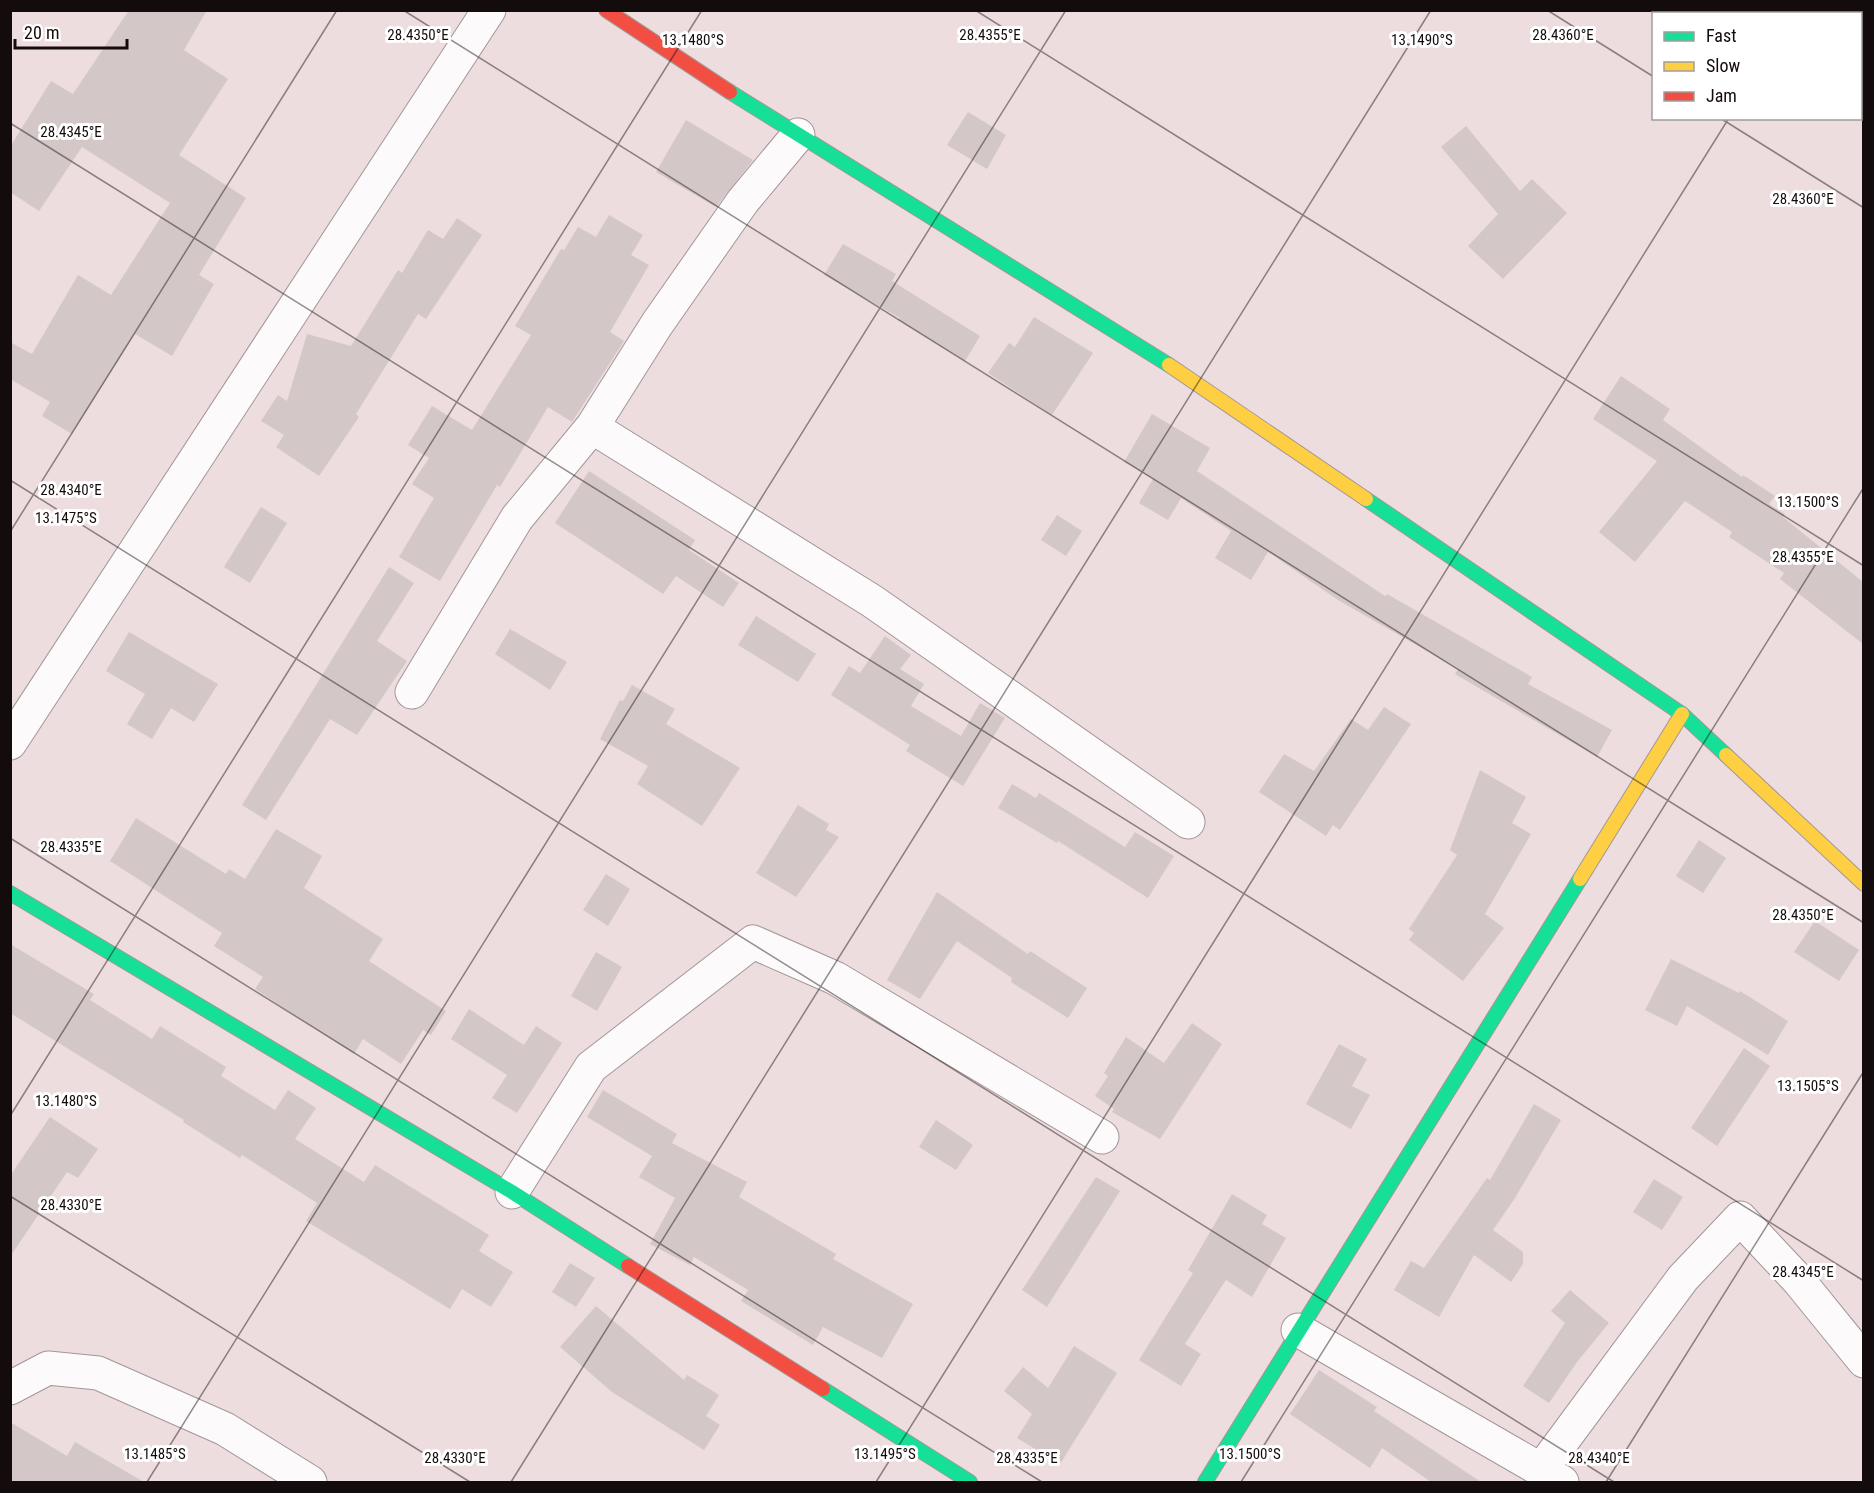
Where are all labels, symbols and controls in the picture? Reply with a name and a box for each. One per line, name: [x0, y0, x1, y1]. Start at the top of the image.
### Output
scale bar: [15, 12, 128, 50]
legend: [1652, 12, 1862, 120]
text: 20 m: [24, 22, 59, 43]
text: Fast: [1706, 25, 1737, 46]
text: 28.4350°E: [387, 26, 449, 44]
text: 28.4355°E: [959, 26, 1021, 44]
text: 28.4360°E: [1532, 26, 1594, 44]
text: 13.1480°S: [662, 31, 724, 49]
text: 13.1490°S: [1391, 31, 1453, 49]
text: Slow: [1706, 55, 1741, 76]
text: Jam: [1706, 85, 1737, 106]
text: 28.4345°E: [40, 123, 102, 141]
text: 28.4360°E: [1772, 190, 1834, 208]
text: 28.4340°E: [40, 481, 102, 499]
text: 13.1500°S: [1777, 493, 1839, 511]
text: 13.1475°S: [35, 509, 97, 527]
text: 28.4355°E: [1772, 548, 1834, 566]
text: 28.4335°E: [40, 838, 102, 856]
text: 28.4350°E: [1772, 906, 1834, 924]
text: 13.1505°S: [1777, 1077, 1839, 1095]
text: 13.1480°S: [35, 1092, 97, 1110]
text: 28.4330°E: [40, 1196, 102, 1214]
text: 28.4345°E: [1772, 1263, 1834, 1281]
text: 13.1485°S: [124, 1445, 186, 1463]
text: 13.1495°S: [854, 1445, 916, 1463]
text: 13.1500°S: [1219, 1445, 1281, 1463]
text: 28.4330°E: [424, 1449, 486, 1467]
text: 28.4335°E: [996, 1449, 1058, 1467]
text: 28.4340°E: [1568, 1449, 1630, 1467]

